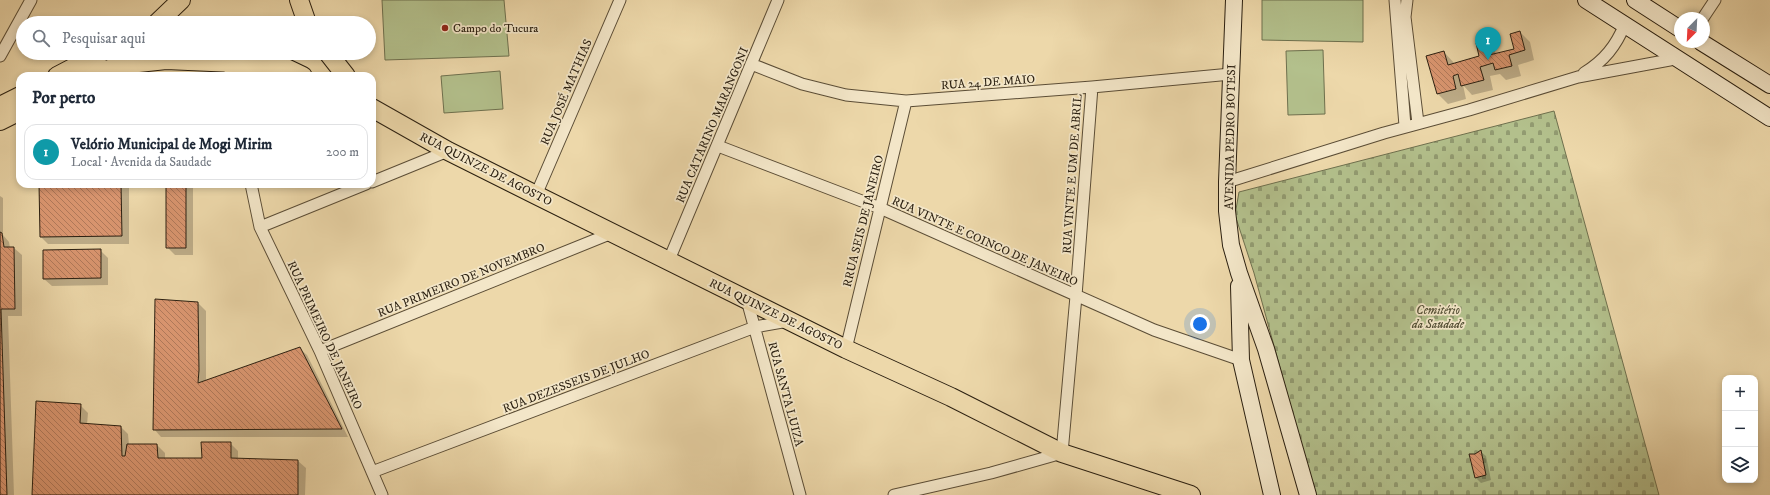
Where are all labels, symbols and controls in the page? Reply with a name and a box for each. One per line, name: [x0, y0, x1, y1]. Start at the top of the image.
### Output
north arrow: [1674, 12, 1710, 48]
search box: [16, 16, 376, 60]
place label: Campo do Tucura: [453, 21, 539, 36]
marker: Campo do Tucura: [440, 23, 450, 33]
icon: search: [30, 27, 52, 49]
pin: 1: [1475, 27, 1501, 60]
text: Pesquisar aqui: [62, 29, 145, 48]
street label: RUA JOSÉ MATHIAS: [537, 37, 596, 148]
street label: RUA CATARINO MARANGONI: [673, 45, 752, 205]
street label: AVENIDA PEDRO BOTESI: [1222, 64, 1239, 210]
street label: RUA 24 DE MAIO: [941, 72, 1036, 93]
text: Por perto: [32, 87, 95, 109]
street label: RUA VINTE E UM DE ABRIL: [1059, 93, 1086, 254]
street label: RUA QUINZE DE AGOSTO: [417, 129, 555, 209]
text: Velório Municipal de Mogi Mirim: [71, 135, 272, 154]
text: 1: [44, 144, 48, 160]
text: 200 m: [326, 144, 359, 160]
text: Local · Avenida da Saudade: [71, 154, 212, 170]
street label: RRUA SEIS DE JANEIRO: [840, 154, 887, 289]
street label: RUA VINTE E COINCO DE JANEIRO: [889, 193, 1080, 289]
street label: RUA PRIMEIRO DE NOVEMBRO: [375, 240, 547, 321]
street label: RUA PRIMEIRO DE JANEIRO: [284, 259, 366, 412]
street label: RUA QUINZE DE AGOSTO: [706, 276, 845, 353]
park label: Cemitério da Saudade: [1411, 303, 1465, 332]
your location: [1190, 314, 1210, 334]
street label: RUA SANTA LUIZA: [764, 340, 807, 448]
street label: RUA DEZESSEIS DE JULHO: [500, 346, 652, 417]
map controls: [1722, 375, 1758, 483]
button: +: [1722, 375, 1758, 411]
button: −: [1722, 411, 1758, 447]
button: layers: [1722, 447, 1758, 483]

